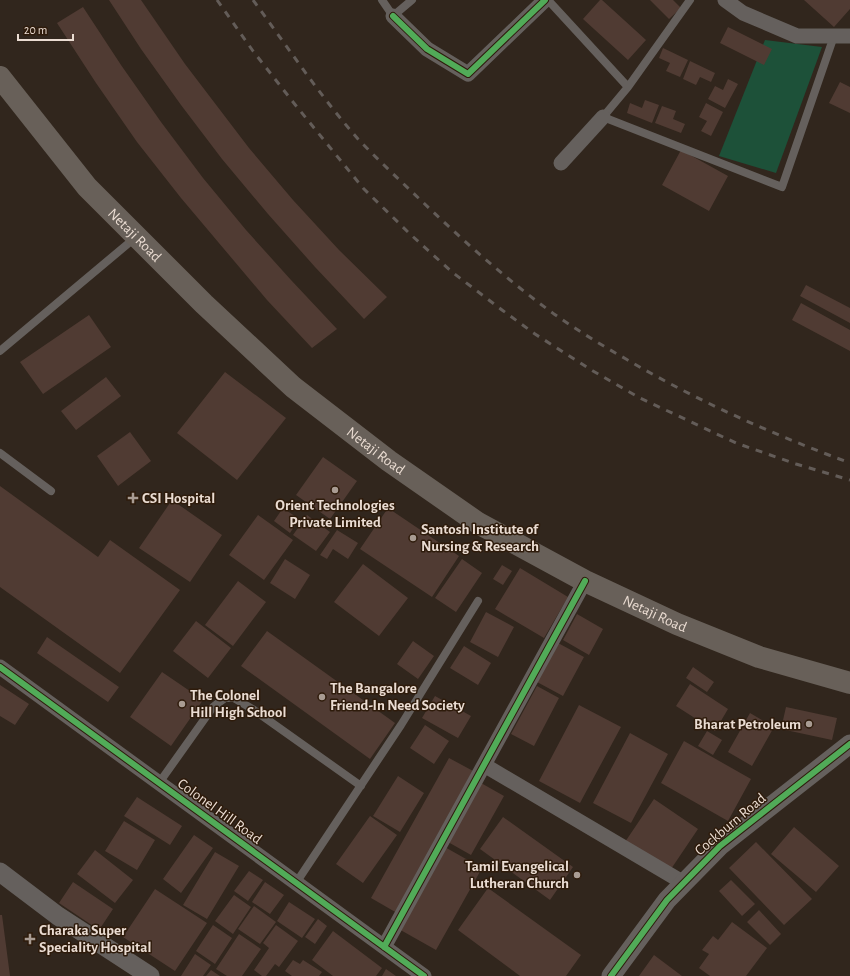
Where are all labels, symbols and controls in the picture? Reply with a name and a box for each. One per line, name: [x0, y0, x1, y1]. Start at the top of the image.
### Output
scale bar: [18, 16, 73, 42]
text: 20 m: [24, 24, 47, 36]
street label: Netaji Road: [105, 206, 164, 265]
street label: Netaji Road: [344, 424, 408, 478]
marker: Orient Technologies Private Limited: [330, 485, 340, 495]
place label: CSI Hospital: [142, 491, 215, 506]
marker: CSI Hospital: [127, 492, 139, 504]
place label: Orient Technologies Private Limited: [275, 498, 395, 530]
place label: Santosh Institute of Nursing & Research: [421, 522, 539, 554]
marker: Santosh Institute of Nursing & Research: [408, 533, 418, 543]
street label: Netaji Road: [620, 593, 689, 635]
place label: The Bangalore Friend-In Need Society: [330, 681, 465, 713]
place label: The Colonel Hill High School: [190, 688, 286, 720]
marker: The Bangalore Friend-In Need Society: [317, 692, 327, 702]
marker: The Colonel Hill High School: [177, 699, 187, 709]
place label: Bharat Petroleum: [694, 717, 801, 732]
marker: Bharat Petroleum: [804, 719, 814, 729]
street label: Colonel Hill Road: [175, 776, 265, 847]
street label: Cockburn Road: [692, 790, 769, 858]
place label: Tamil Evangelical Lutheran Church: [465, 859, 569, 891]
marker: Tamil Evangelical Lutheran Church: [572, 870, 582, 880]
place label: Charaka Super Speciality Hospital: [39, 923, 151, 955]
marker: Charaka Super Speciality Hospital: [24, 933, 36, 945]

